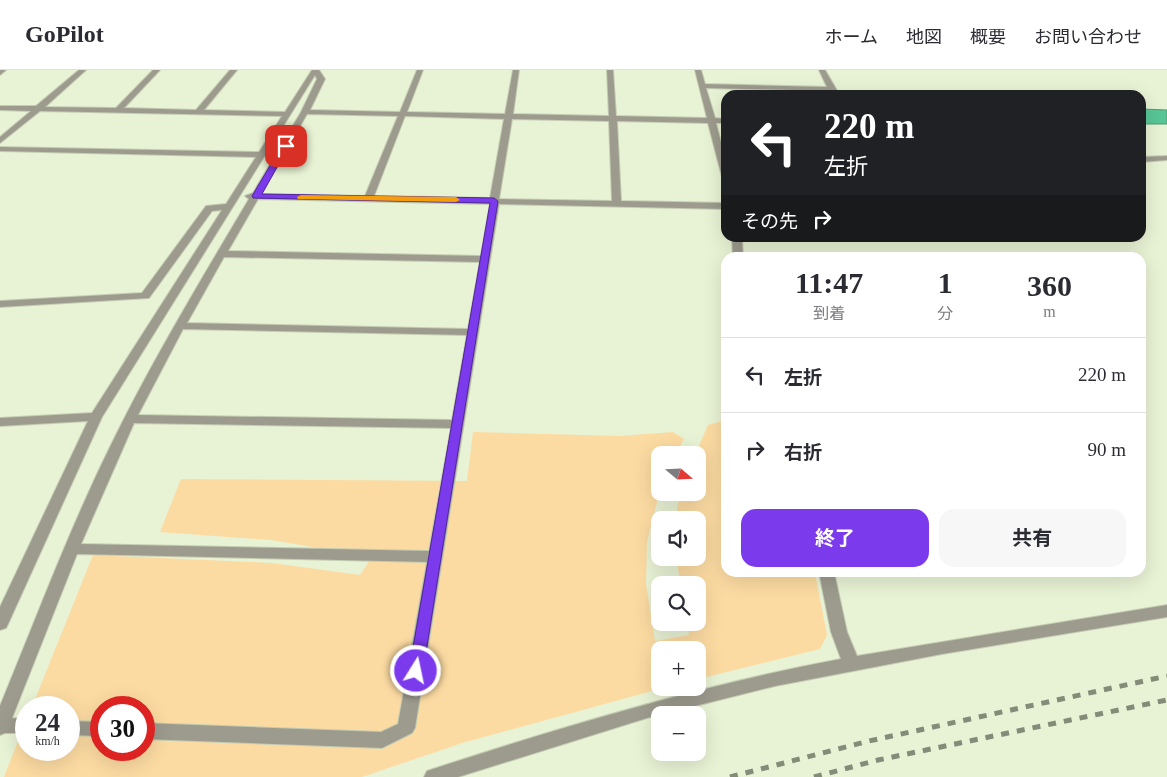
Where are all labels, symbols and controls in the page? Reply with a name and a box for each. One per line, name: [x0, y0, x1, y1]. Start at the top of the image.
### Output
text: GoPilot: [25, 21, 104, 47]
text: ホーム: [825, 27, 878, 47]
text: 地図: [906, 27, 942, 47]
text: 概要: [970, 27, 1006, 47]
text: お問い合わせ: [1034, 27, 1142, 47]
text: 220 m: [824, 107, 914, 146]
icon: left: [741, 110, 806, 175]
pin: [265, 125, 307, 167]
icon: arrive: [272, 132, 300, 160]
text: 左折: [824, 154, 868, 179]
icon: right: [808, 205, 836, 233]
text: その先: [741, 211, 798, 232]
text: 11:47: [795, 266, 863, 299]
text: 1: [938, 266, 953, 299]
text: 360: [1027, 269, 1072, 302]
text: m: [1043, 303, 1056, 320]
text: 到着: [813, 305, 845, 322]
text: 分: [937, 305, 953, 322]
icon: left: [741, 361, 769, 389]
text: 220 m: [1078, 364, 1126, 385]
text: 左折: [784, 367, 822, 388]
icon: right: [741, 436, 769, 464]
text: 90 m: [1087, 439, 1126, 460]
text: 右折: [784, 442, 822, 463]
north arrow: [651, 446, 706, 501]
map controls: [651, 446, 706, 761]
button: 終了: [741, 509, 929, 567]
button: 共有: [939, 509, 1126, 567]
button: sound: [651, 511, 706, 566]
button: search: [651, 576, 706, 631]
button: +: [651, 641, 706, 696]
position arrow: [389, 644, 441, 696]
speed limit sign: 30: [90, 696, 155, 761]
button: −: [651, 706, 706, 761]
text: 24: [35, 709, 60, 736]
text: km/h: [35, 734, 60, 748]

